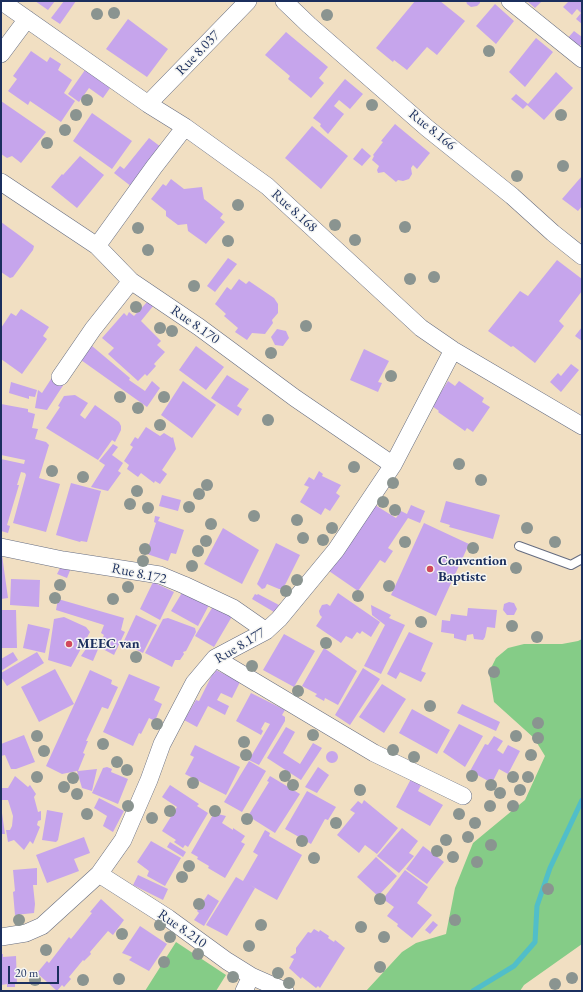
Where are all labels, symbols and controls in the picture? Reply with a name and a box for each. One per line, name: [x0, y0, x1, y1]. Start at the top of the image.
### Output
street label: Rue 8.037: [173, 27, 223, 79]
street label: Rue 8.166: [405, 106, 459, 154]
street label: Rue 8.168: [268, 186, 320, 236]
street label: Rue 8.170: [167, 302, 223, 348]
place label: Convention Baptiste: [438, 553, 507, 586]
street label: Rue 8.172: [110, 560, 168, 588]
marker: Convention Baptiste: [425, 564, 435, 574]
street label: Rue 8.177: [212, 624, 268, 668]
place label: MEEC van: [77, 636, 140, 652]
marker: MEEC van: [64, 639, 74, 649]
street label: Rue 8.210: [154, 906, 210, 952]
scale bar: [10, 958, 61, 984]
text: 20 m: [15, 965, 38, 981]

